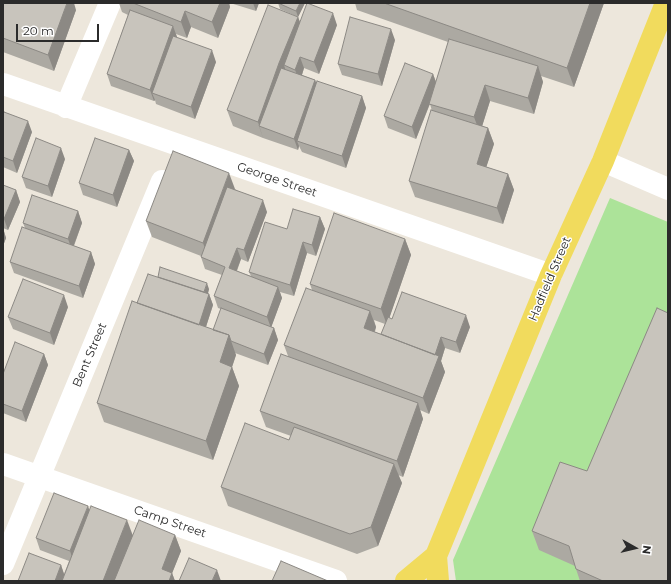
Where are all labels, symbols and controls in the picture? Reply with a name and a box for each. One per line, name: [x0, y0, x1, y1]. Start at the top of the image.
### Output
scale bar: [18, 16, 101, 42]
text: 20 m: [23, 23, 54, 38]
street label: George Street: [235, 160, 319, 200]
street label: Hadfield Street: [526, 235, 574, 323]
street label: Bent Street: [70, 321, 110, 389]
street label: Camp Street: [132, 503, 208, 541]
north arrow: [615, 528, 655, 568]
text: N: [639, 544, 654, 555]

